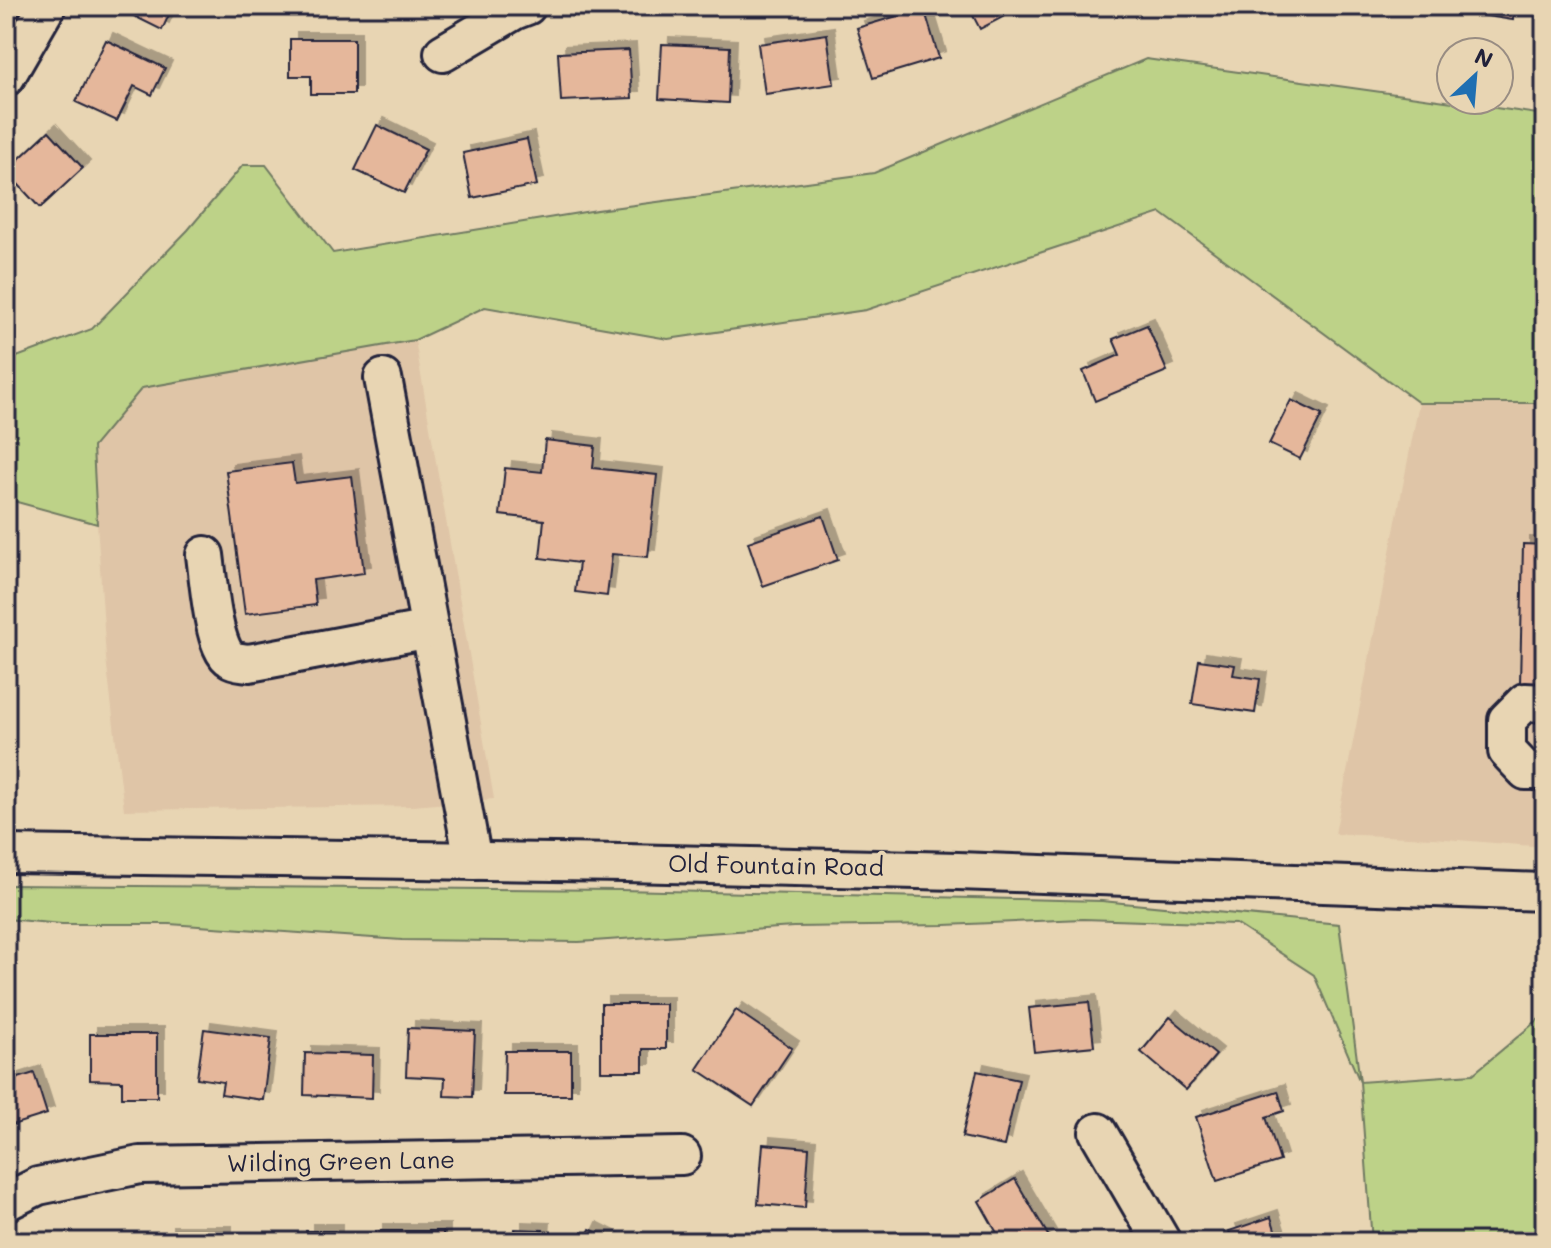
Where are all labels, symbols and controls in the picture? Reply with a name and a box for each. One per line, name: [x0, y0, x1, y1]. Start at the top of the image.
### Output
north arrow: [1435, 36, 1515, 116]
text: N: [1470, 41, 1498, 74]
street label: Old Fountain Road: [668, 847, 884, 882]
street label: Wilding Green Lane: [227, 1143, 455, 1178]

